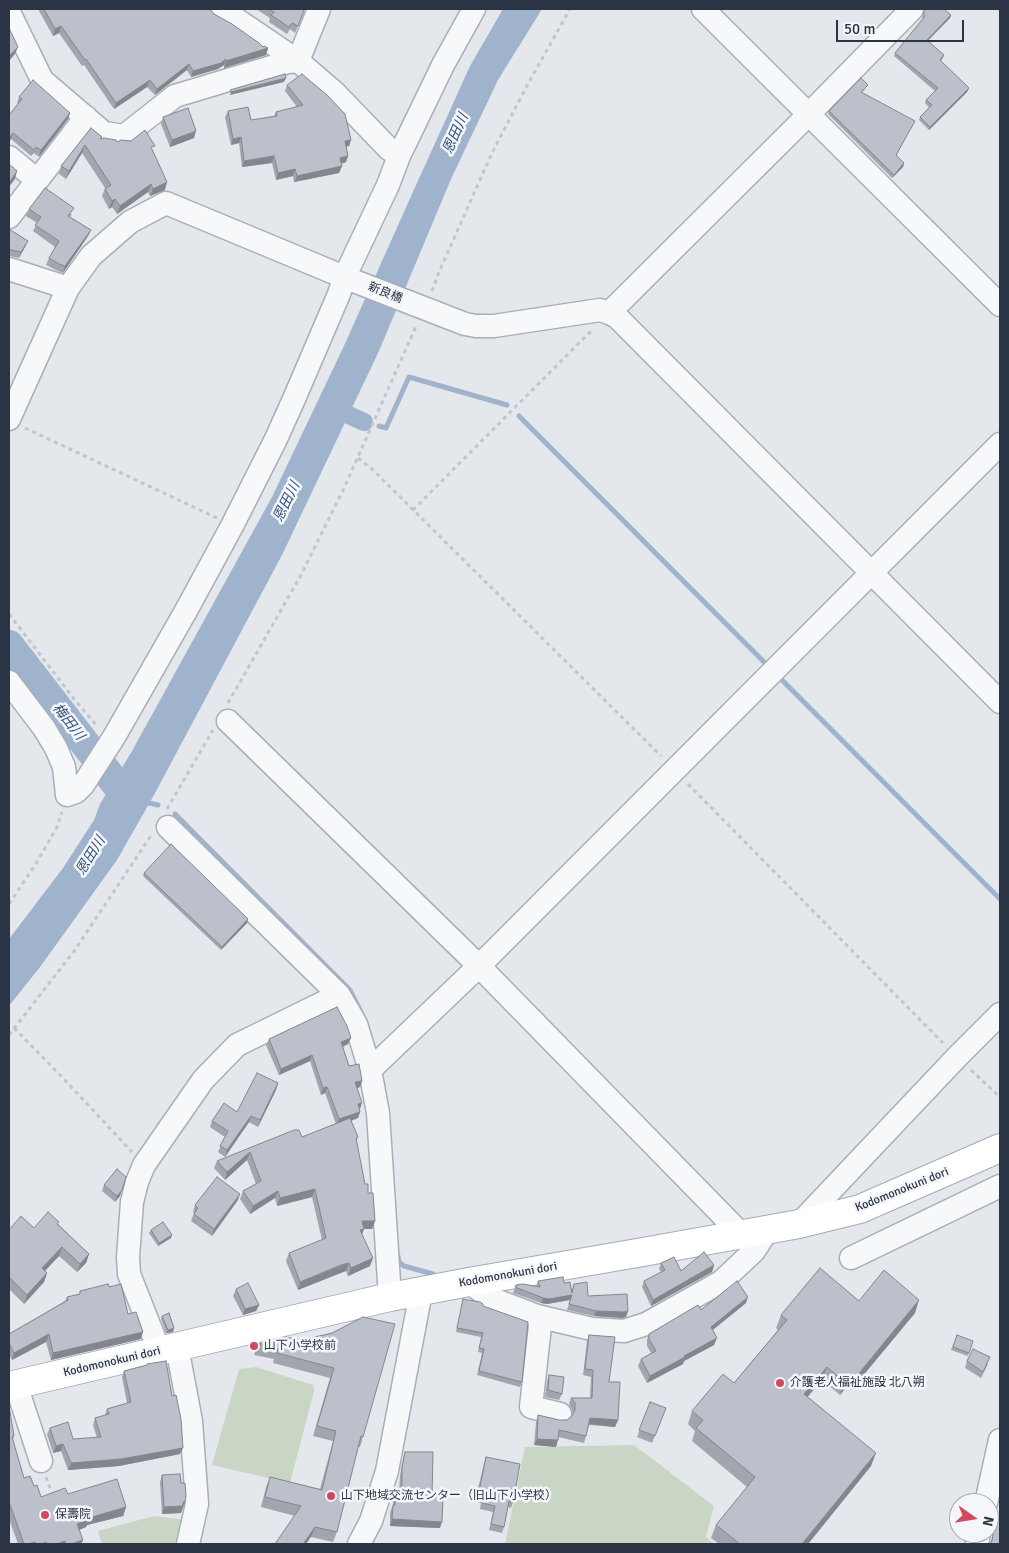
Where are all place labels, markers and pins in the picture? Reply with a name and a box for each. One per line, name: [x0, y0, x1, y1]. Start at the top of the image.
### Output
place label: 山下小学校前: [264, 1339, 336, 1353]
marker: 山下小学校前: [248, 1340, 260, 1352]
place label: 介護老人福祉施設 北八朔: [790, 1376, 925, 1390]
marker: 介護老人福祉施設 北八朔: [774, 1377, 786, 1389]
place label: 山下地域交流センター（旧山下小学校）: [341, 1489, 557, 1503]
marker: 山下地域交流センター（旧山下小学校）: [325, 1490, 337, 1502]
place label: 保壽院: [55, 1508, 91, 1522]
marker: 保壽院: [39, 1509, 51, 1521]

